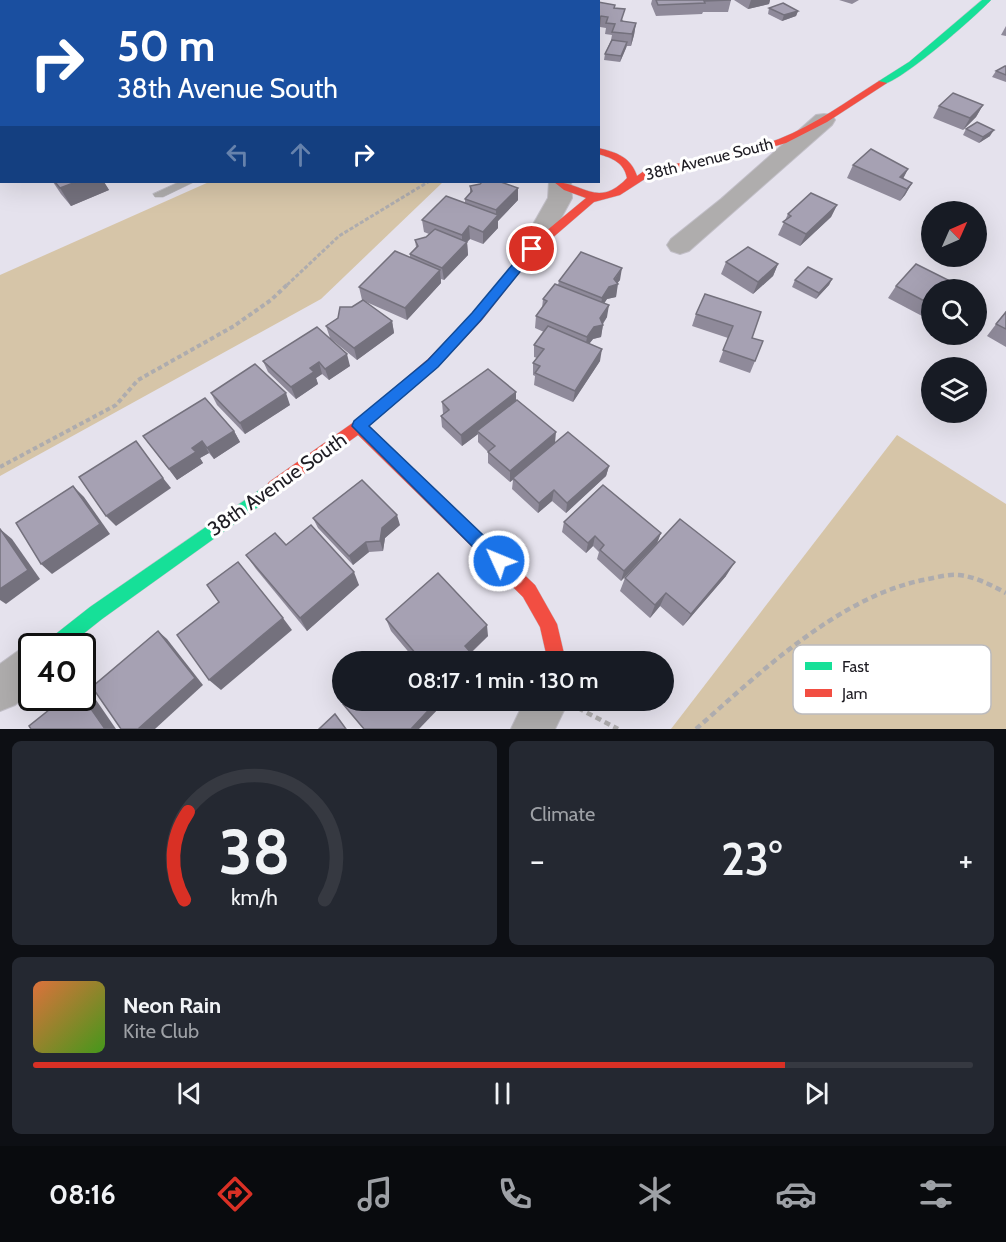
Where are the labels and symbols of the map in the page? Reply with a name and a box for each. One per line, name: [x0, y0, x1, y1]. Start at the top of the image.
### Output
street label: 38th Avenue South: [643, 134, 775, 184]
north arrow: [921, 201, 987, 267]
pin: [506, 223, 557, 274]
street label: 38th Avenue South: [203, 427, 351, 541]
position arrow: [467, 529, 531, 593]
speed limit sign: 40: [18, 633, 96, 711]
legend: [793, 645, 991, 714]
text: Fast: [842, 657, 870, 676]
text: Jam: [841, 684, 868, 703]

